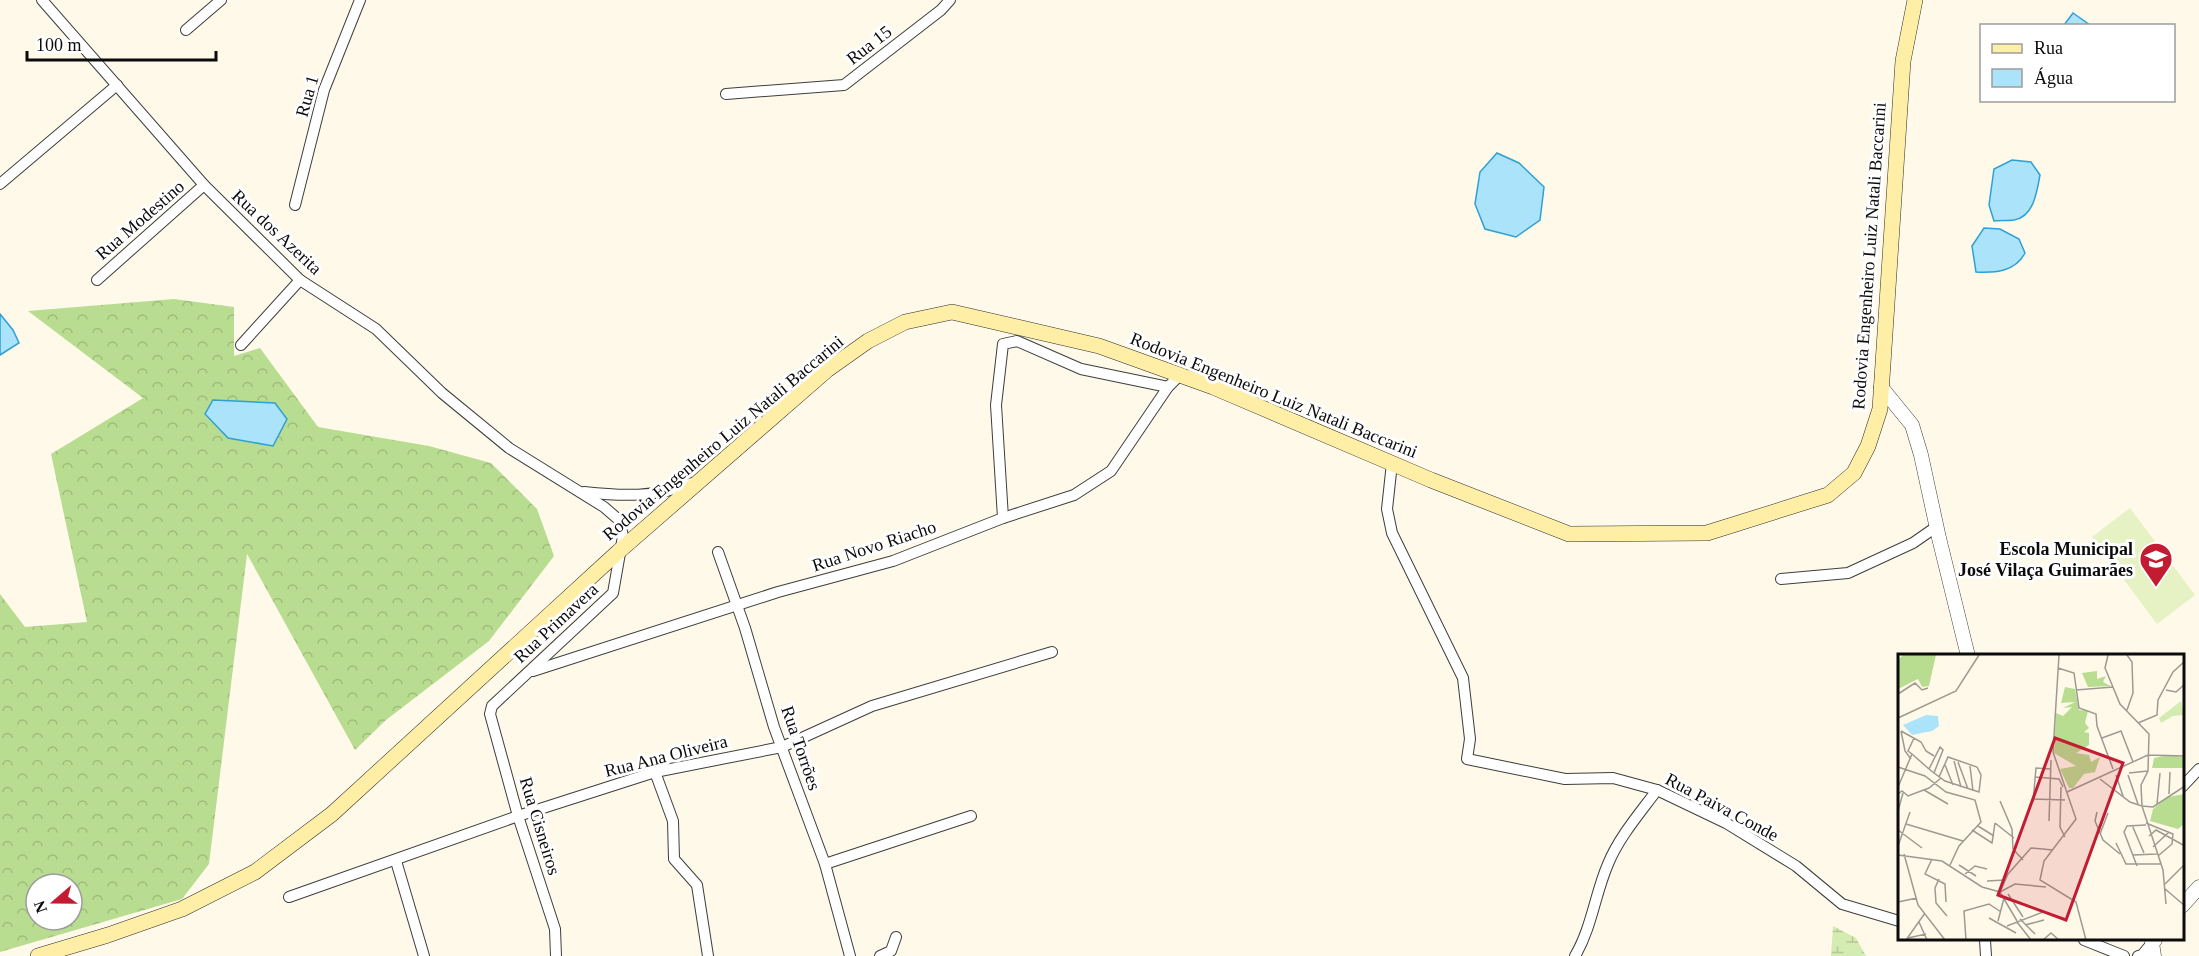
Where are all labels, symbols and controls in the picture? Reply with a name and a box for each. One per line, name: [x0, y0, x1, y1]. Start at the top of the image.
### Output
street label: Rua 15: [843, 21, 895, 69]
scale bar: [27, 24, 216, 62]
legend: [1980, 24, 2175, 102]
text: 100 m: [36, 35, 82, 55]
text: Rua: [2034, 38, 2063, 58]
text: Água: [2034, 67, 2073, 88]
street label: Rua 1: [292, 73, 322, 119]
street label: Rodovia Engenheiro Luiz Natali Baccarini: [1848, 102, 1890, 410]
street label: Rua Modestino: [92, 176, 188, 264]
street label: Rua dos Azerita: [228, 185, 326, 279]
street label: Rodovia Engenheiro Luiz Natali Baccarini: [1128, 328, 1420, 462]
street label: Rodovia Engenheiro Luiz Natali Baccarini: [599, 331, 847, 545]
street label: Rua Novo Riacho: [810, 517, 938, 575]
place label: Escola Municipal José Vilaça Guimarães: [1958, 539, 2133, 580]
school or university icon: Escola Municipal José Vilaça Guimarães: [2138, 541, 2174, 588]
street label: Rua Primavera: [510, 579, 602, 667]
inset map: [1898, 654, 2184, 941]
street label: Rua Torrões: [777, 703, 825, 793]
street label: Rua Ana Oliveira: [602, 731, 730, 781]
street label: Rua Paiva Conde: [1662, 769, 1782, 845]
street label: Rua Cisneiros: [516, 775, 564, 877]
north arrow: [24, 872, 84, 932]
text: N: [30, 898, 50, 915]

